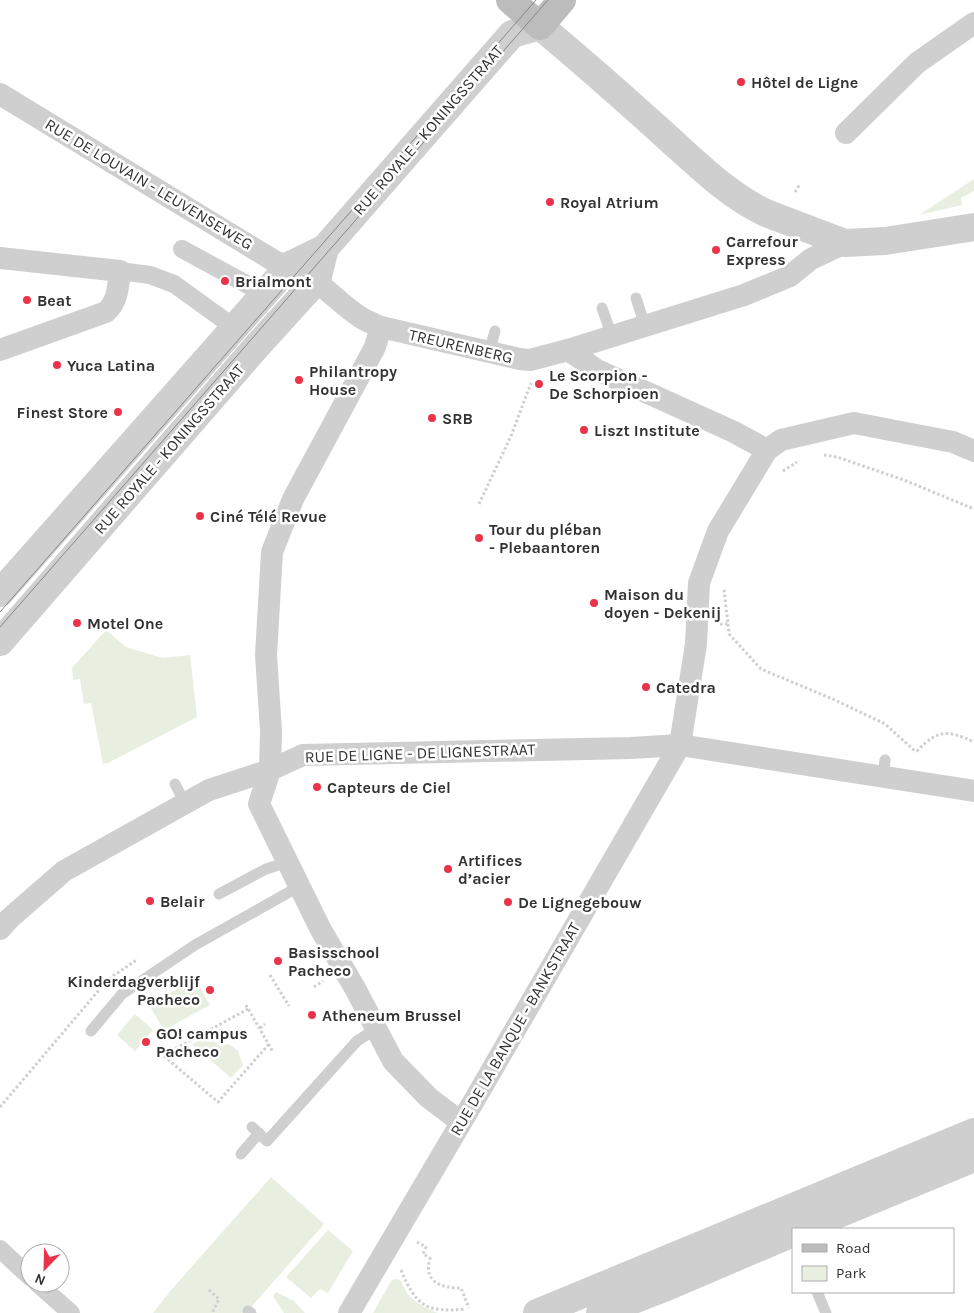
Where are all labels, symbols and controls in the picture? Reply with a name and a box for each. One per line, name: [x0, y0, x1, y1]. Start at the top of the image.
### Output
street label: RUE ROYALE - KONINGSSTRAAT: [349, 41, 507, 219]
place label: Hôtel de Ligne: [751, 73, 858, 92]
marker: Hôtel de Ligne: [735, 76, 747, 88]
street label: RUE DE LOUVAIN - LEUVENSEWEG: [42, 114, 256, 254]
place label: Royal Atrium: [560, 193, 659, 212]
marker: Royal Atrium: [544, 196, 556, 208]
place label: Carrefour Express: [726, 232, 799, 269]
marker: Carrefour Express: [710, 244, 722, 256]
place label: Brialmont: [235, 272, 312, 291]
marker: Brialmont: [219, 275, 231, 287]
place label: Beat: [37, 291, 72, 310]
marker: Beat: [21, 294, 33, 306]
street label: TREURENBERG: [407, 325, 515, 367]
place label: Yuca Latina: [67, 356, 155, 375]
marker: Yuca Latina: [51, 359, 63, 371]
street label: RUE ROYALE - KONINGSSTRAAT: [90, 360, 248, 538]
place label: Philantropy House: [309, 362, 397, 399]
place label: Le Scorpion - De Schorpioen: [549, 366, 659, 403]
marker: Philantropy House: [293, 374, 305, 386]
marker: Le Scorpion - De Schorpioen: [533, 378, 545, 390]
place label: Finest Store: [16, 403, 108, 422]
marker: Finest Store: [112, 406, 124, 418]
place label: SRB: [442, 409, 473, 428]
marker: SRB: [426, 412, 438, 424]
place label: Liszt Institute: [594, 421, 700, 440]
marker: Liszt Institute: [578, 424, 590, 436]
place label: Ciné Télé Revue: [210, 507, 327, 526]
marker: Ciné Télé Revue: [194, 510, 206, 522]
place label: Tour du pléban - Plebaantoren: [489, 520, 602, 557]
marker: Tour du pléban - Plebaantoren: [473, 532, 485, 544]
place label: Maison du doyen - Dekenij: [604, 585, 721, 622]
marker: Maison du doyen - Dekenij: [588, 597, 600, 609]
place label: Motel One: [87, 614, 163, 633]
marker: Motel One: [71, 617, 83, 629]
place label: Catedra: [656, 678, 716, 697]
marker: Catedra: [640, 681, 652, 693]
street label: RUE DE LIGNE - DE LIGNESTRAAT: [304, 739, 536, 767]
place label: Capteurs de Ciel: [327, 778, 451, 797]
marker: Capteurs de Ciel: [311, 781, 323, 793]
place label: Artifices d’acier: [458, 851, 522, 888]
marker: Artifices d’acier: [442, 863, 454, 875]
place label: Belair: [160, 892, 205, 911]
place label: De Lignegebouw: [518, 893, 641, 912]
marker: Belair: [144, 895, 156, 907]
marker: De Lignegebouw: [502, 896, 514, 908]
street label: RUE DE LA BANQUE - BANKSTRAAT: [446, 919, 584, 1139]
place label: Basisschool Pacheco: [288, 943, 380, 980]
marker: Basisschool Pacheco: [272, 955, 284, 967]
place label: Kinderdagverblijf Pacheco: [67, 972, 200, 1009]
marker: Kinderdagverblijf Pacheco: [204, 984, 216, 996]
place label: Atheneum Brussel: [322, 1006, 461, 1025]
marker: Atheneum Brussel: [306, 1009, 318, 1021]
place label: GO! campus Pacheco: [156, 1024, 248, 1061]
marker: GO! campus Pacheco: [140, 1036, 152, 1048]
legend: [792, 1228, 954, 1293]
text: Road: [836, 1239, 871, 1257]
north arrow: [20, 1243, 70, 1293]
text: Park: [836, 1264, 866, 1282]
text: N: [32, 1270, 48, 1289]

